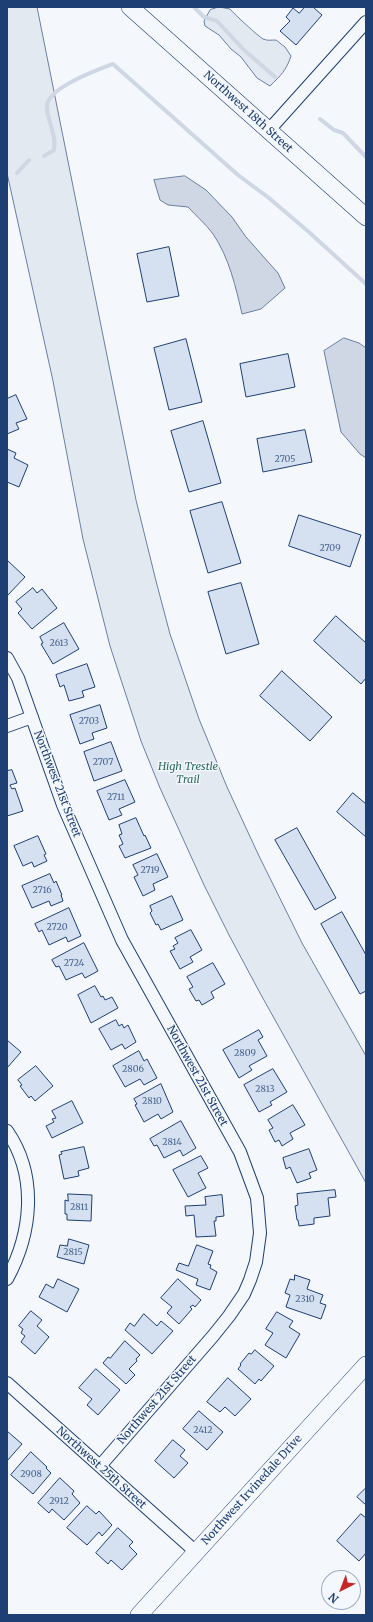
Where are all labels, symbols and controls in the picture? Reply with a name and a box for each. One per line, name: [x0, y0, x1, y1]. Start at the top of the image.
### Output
street label: Northwest 18th Street: [201, 69, 295, 155]
house number: 2705: [275, 454, 295, 464]
house number: 2709: [319, 543, 341, 553]
house number: 2613: [50, 638, 68, 648]
house number: 2703: [79, 716, 99, 726]
street label: Northwest 21st Street: [31, 729, 83, 839]
house number: 2707: [93, 757, 113, 767]
park label: High Trestle Trail: [158, 760, 218, 786]
house number: 2711: [107, 792, 125, 802]
house number: 2719: [140, 865, 160, 875]
house number: 2716: [32, 885, 52, 895]
house number: 2720: [46, 922, 68, 932]
house number: 2724: [64, 958, 84, 968]
street label: Northwest 21st Street: [164, 1023, 230, 1129]
house number: 2809: [234, 1048, 256, 1058]
house number: 2806: [122, 1064, 144, 1074]
house number: 2813: [255, 1084, 275, 1094]
house number: 2810: [142, 1096, 162, 1106]
house number: 2814: [162, 1137, 182, 1147]
house number: 2811: [70, 1202, 88, 1212]
house number: 2815: [63, 1247, 83, 1257]
house number: 2310: [295, 1294, 315, 1304]
street label: Northwest 21st Street: [115, 1353, 199, 1447]
street label: Northwest 25th Street: [53, 1424, 149, 1512]
house number: 2412: [193, 1425, 213, 1435]
street label: Northwest Irvinedale Drive: [199, 1432, 305, 1548]
house number: 2908: [20, 1469, 42, 1479]
house number: 2912: [49, 1496, 69, 1506]
north arrow: [321, 1570, 361, 1610]
text: N: [326, 1590, 342, 1606]

